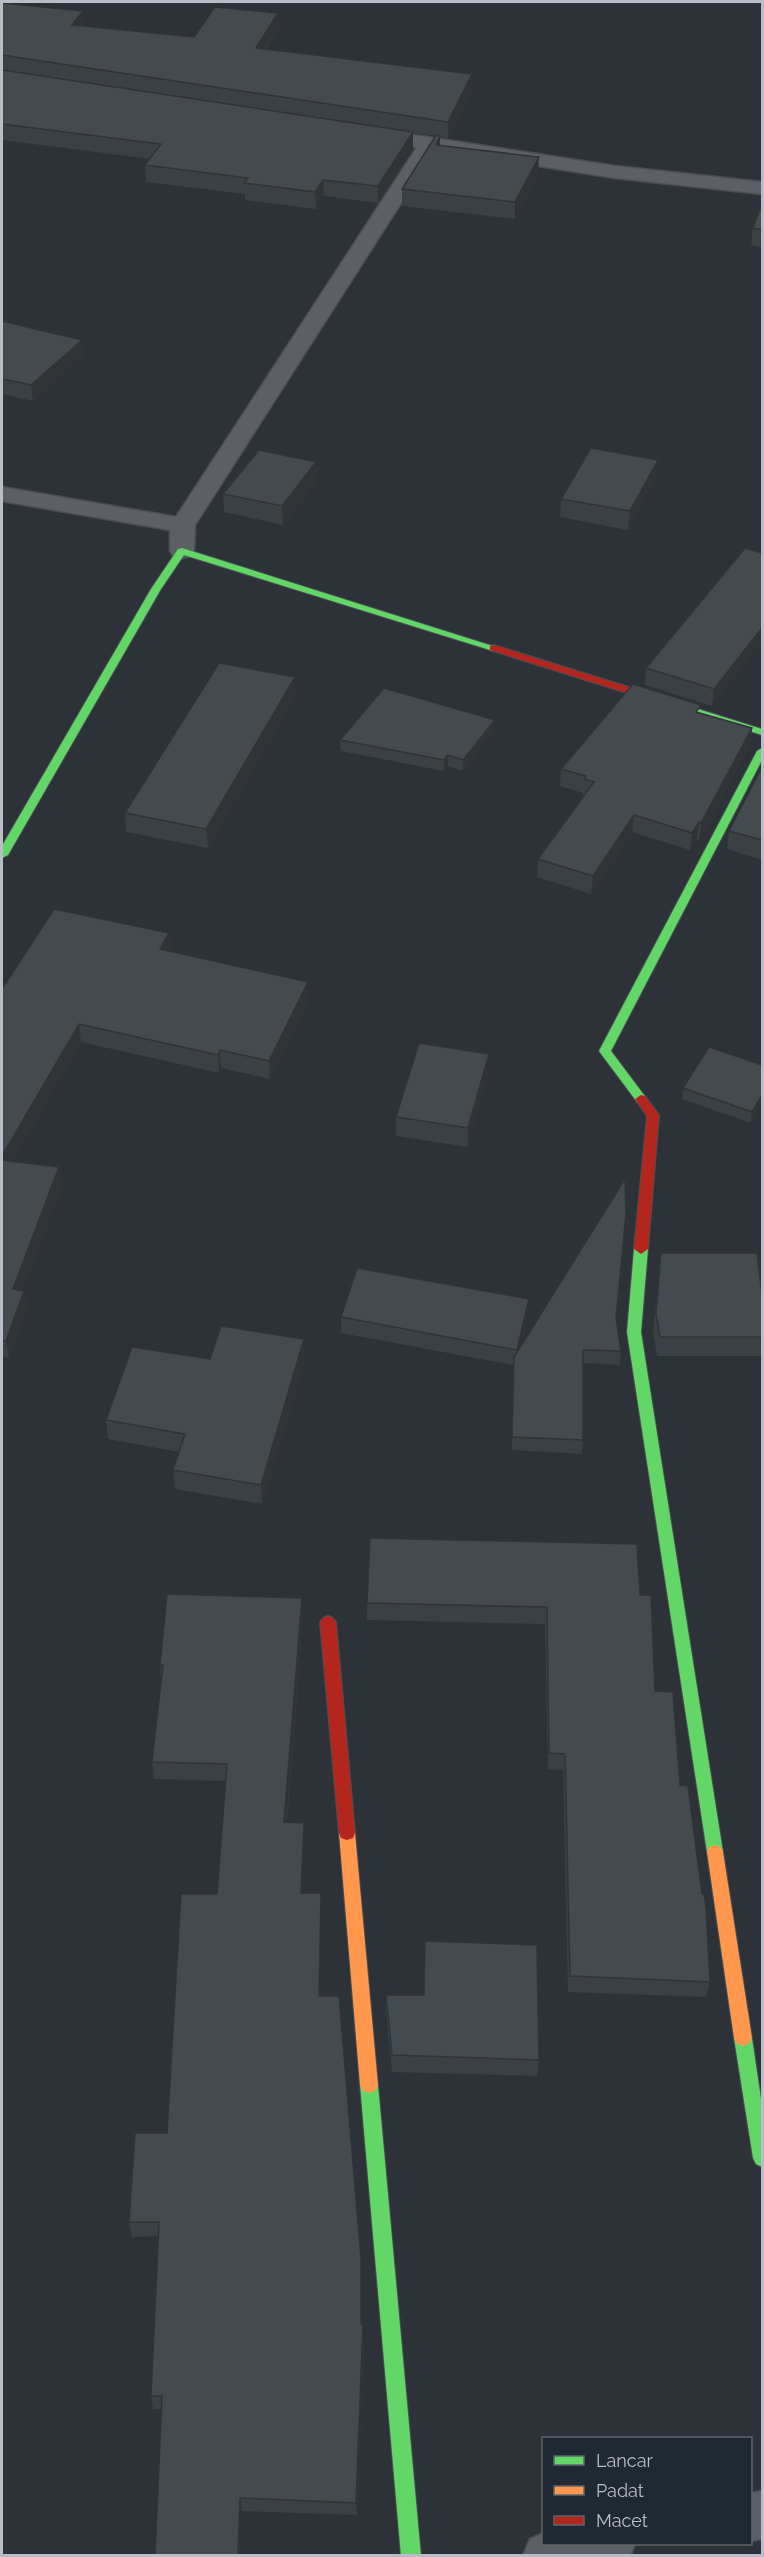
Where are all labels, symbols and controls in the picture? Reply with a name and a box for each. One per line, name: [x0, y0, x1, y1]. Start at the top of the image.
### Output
legend: [542, 2437, 752, 2545]
text: Lancar: [596, 2450, 653, 2471]
text: Padat: [596, 2480, 644, 2501]
text: Macet: [596, 2510, 648, 2531]

